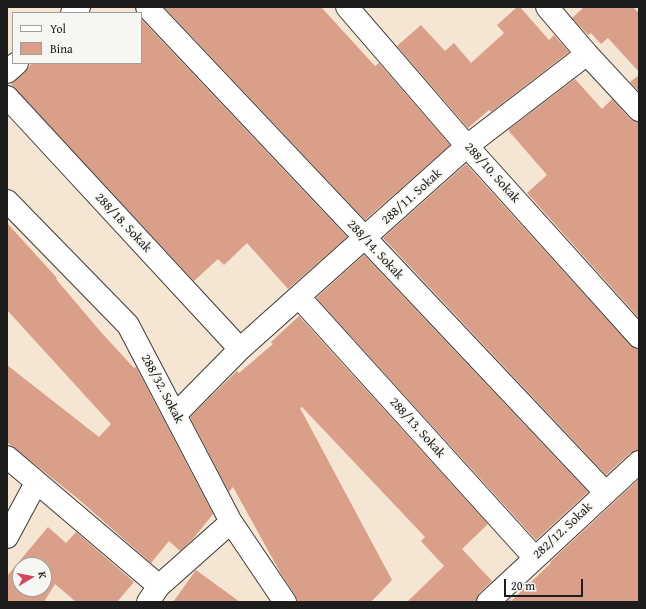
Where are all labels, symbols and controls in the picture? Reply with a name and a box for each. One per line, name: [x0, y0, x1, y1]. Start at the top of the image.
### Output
legend: [12, 12, 142, 64]
text: Yol: [50, 20, 66, 37]
text: Bina: [50, 40, 73, 57]
street label: 288/10. Sokak: [461, 140, 523, 206]
street label: 288/11. Sokak: [379, 166, 445, 228]
street label: 288/18. Sokak: [91, 190, 155, 256]
street label: 288/14. Sokak: [343, 217, 407, 283]
street label: 288/32. Sokak: [137, 352, 187, 426]
street label: 288/13. Sokak: [386, 395, 448, 461]
street label: 282/12. Sokak: [530, 499, 596, 563]
north arrow: [12, 557, 52, 597]
text: K: [34, 570, 51, 580]
scale bar: [506, 571, 585, 597]
text: 20 m: [511, 577, 535, 594]

